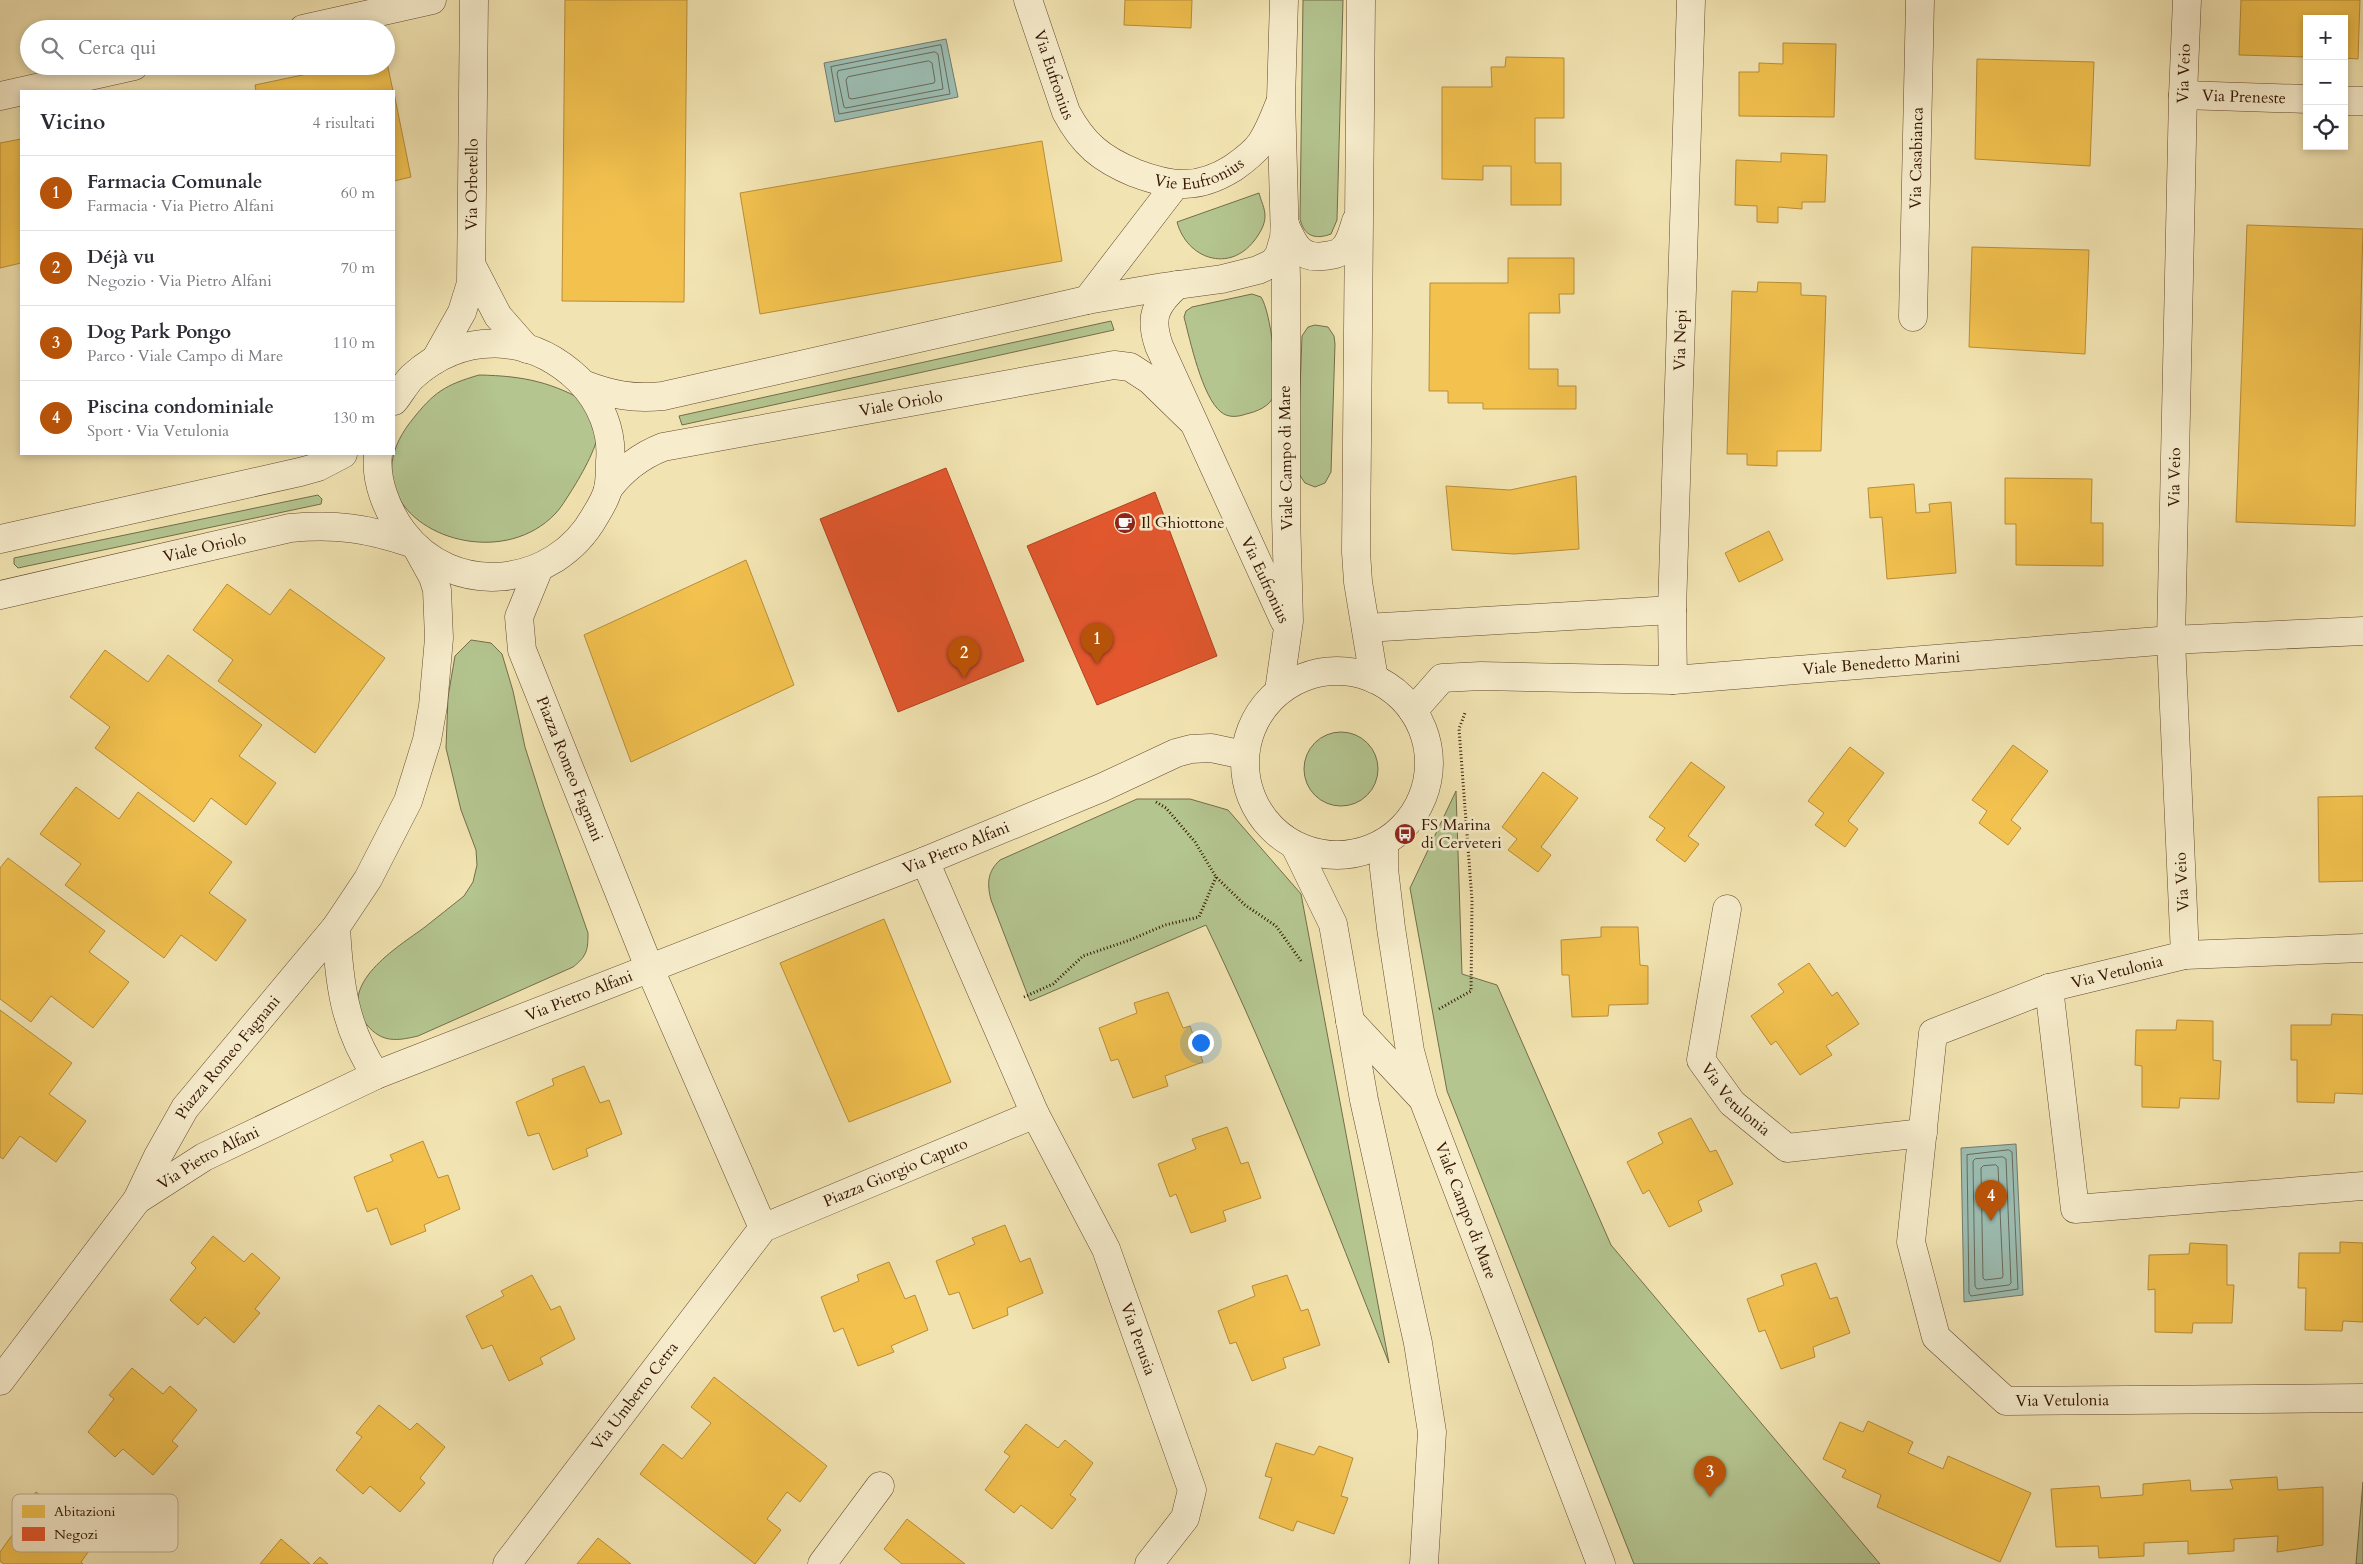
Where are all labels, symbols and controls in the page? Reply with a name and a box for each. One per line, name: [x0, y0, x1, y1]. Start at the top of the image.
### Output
map controls: [2303, 15, 2348, 150]
button: +: [2303, 15, 2348, 60]
search box: [20, 20, 395, 75]
street label: Via Eufronius: [1028, 27, 1079, 124]
icon: search: [38, 34, 66, 62]
text: Cerca qui: [78, 35, 156, 61]
street label: Via Veio: [2172, 43, 2196, 104]
button: −: [2303, 60, 2348, 105]
street label: Via Preneste: [2202, 85, 2286, 109]
button: locate: [2303, 105, 2348, 150]
street label: Via Casabianca: [1904, 107, 1929, 209]
text: Vicino: [40, 108, 105, 137]
text: 4 risultati: [312, 112, 375, 134]
street label: Via Orbetello: [461, 138, 484, 231]
street label: Vie Eufronius: [1152, 153, 1249, 195]
text: Farmacia Comunale: [87, 169, 262, 195]
text: 1: [52, 182, 60, 204]
text: 60 m: [341, 182, 375, 204]
text: Farmacia · Via Pietro Alfani: [87, 195, 274, 217]
text: Déjà vu: [87, 244, 155, 270]
text: 2: [52, 257, 60, 279]
text: 70 m: [341, 257, 375, 279]
text: Negozio · Via Pietro Alfani: [87, 270, 272, 292]
street label: Via Nepi: [1668, 309, 1692, 371]
text: Dog Park Pongo: [87, 319, 231, 345]
text: 3: [52, 332, 60, 354]
text: 110 m: [333, 332, 375, 354]
text: Parco · Viale Campo di Mare: [87, 345, 283, 367]
street label: Viale Oriolo: [857, 385, 945, 422]
street label: Viale Campo di Mare: [1274, 385, 1298, 531]
text: Piscina condominiale: [87, 394, 274, 420]
text: 4: [52, 407, 60, 429]
text: 130 m: [333, 407, 375, 429]
text: Sport · Via Vetulonia: [87, 420, 229, 442]
street label: Via Veio: [2163, 447, 2186, 507]
cafe icon: Il Ghiottone: [1113, 511, 1137, 535]
place label: Il Ghiottone: [1141, 512, 1225, 534]
street label: Viale Oriolo: [161, 527, 249, 568]
street label: Via Eufronius: [1235, 533, 1295, 627]
pin: 1: [1081, 623, 1113, 664]
pin: 2: [948, 637, 980, 678]
street label: Viale Benedetto Marini: [1802, 646, 1961, 681]
street label: Piazza Romeo Fagnani: [531, 693, 609, 845]
place label: FS Marina di Cerveteri: [1421, 814, 1502, 854]
street label: Via Pietro Alfani: [899, 816, 1013, 880]
bus stop icon: FS Marina di Cerveteri: [1393, 822, 1417, 846]
street label: Via Veio: [2169, 851, 2195, 912]
street label: Via Vetulonia: [2069, 950, 2165, 994]
street label: Via Pietro Alfani: [522, 965, 636, 1027]
street label: Piazza Romeo Fagnani: [170, 990, 286, 1123]
your location: [1188, 1030, 1214, 1056]
street label: Via Vetulonia: [1696, 1058, 1775, 1141]
street label: Via Pietro Alfani: [153, 1121, 263, 1195]
street label: Piazza Giorgio Caputo: [820, 1132, 971, 1213]
street label: Viale Campo di Mare: [1429, 1139, 1502, 1282]
pin: 4: [1975, 1180, 2007, 1221]
street label: Via Perusia: [1115, 1300, 1161, 1378]
street label: Via Umberto Cetra: [586, 1337, 683, 1455]
street label: Via Vetulonia: [2015, 1389, 2109, 1412]
pin: 3: [1694, 1456, 1726, 1497]
legend: [12, 1494, 178, 1552]
text: Abitazioni: [54, 1502, 116, 1521]
text: Negozi: [54, 1525, 98, 1544]

